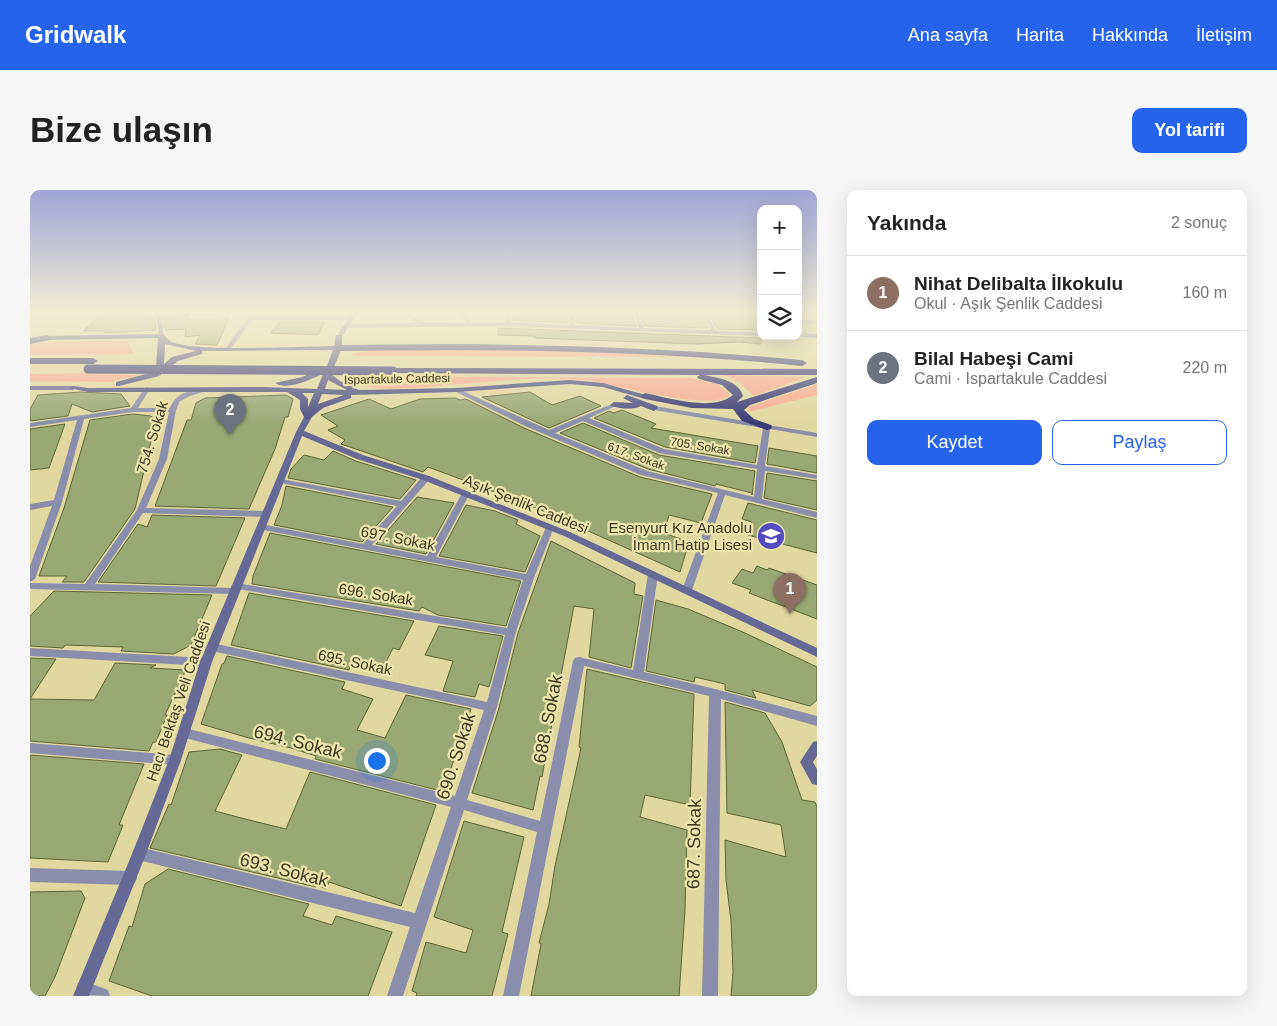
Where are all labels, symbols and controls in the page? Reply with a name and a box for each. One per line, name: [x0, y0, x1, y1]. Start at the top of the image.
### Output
text: Gridwalk: [25, 21, 126, 48]
text: Ana sayfa: [908, 25, 988, 45]
text: Harita: [1016, 25, 1064, 45]
text: Hakkında: [1092, 25, 1168, 45]
text: İletişim: [1196, 25, 1252, 45]
button: Yol tarifi: [1132, 108, 1247, 153]
text: Bize ulaşın: [30, 110, 213, 149]
map controls: [757, 205, 802, 340]
button: +: [757, 205, 802, 250]
text: Yakında: [867, 211, 946, 234]
text: 2 sonuç: [1171, 214, 1227, 231]
button: −: [757, 250, 802, 295]
text: Nihat Delibalta İlkokulu: [914, 273, 1123, 294]
text: 1: [879, 284, 887, 301]
text: 160 m: [1183, 284, 1227, 301]
button: layers: [757, 295, 802, 340]
text: Okul · Aşık Şenlik Caddesi: [914, 295, 1103, 312]
text: Bilal Habeşi Cami: [914, 348, 1073, 369]
text: 2: [879, 359, 887, 376]
text: 220 m: [1183, 359, 1227, 376]
text: Cami · Ispartakule Caddesi: [914, 370, 1107, 387]
street label: Ispartakule Caddesi: [344, 371, 450, 387]
pin: 2: [214, 394, 246, 435]
street label: 754. Sokak: [133, 398, 171, 475]
button: Kaydet: [867, 420, 1042, 465]
button: Paylaş: [1052, 420, 1227, 465]
street label: 705. Sokak: [669, 434, 732, 458]
street label: 617. Sokak: [605, 439, 668, 473]
street label: Aşık Şenlik Caddesi: [461, 471, 591, 537]
place label: Esenyurt Kız Anadolu İmam Hatip Lisesi: [609, 519, 752, 553]
school or university icon: Esenyurt Kız Anadolu İmam Hatip Lisesi: [756, 521, 786, 551]
street label: 697. Sokak: [360, 522, 437, 554]
pin: 1: [774, 573, 806, 614]
street label: 696. Sokak: [338, 580, 415, 608]
street label: Hacı Bektaş Veli Caddesi: [143, 619, 213, 783]
street label: 695. Sokak: [317, 646, 394, 678]
street label: 688. Sokak: [530, 672, 567, 765]
street label: 690. Sokak: [433, 709, 480, 802]
street label: 694. Sokak: [252, 721, 345, 763]
your location: [364, 748, 390, 774]
street label: 687. Sokak: [683, 798, 705, 889]
street label: 693. Sokak: [238, 849, 331, 891]

